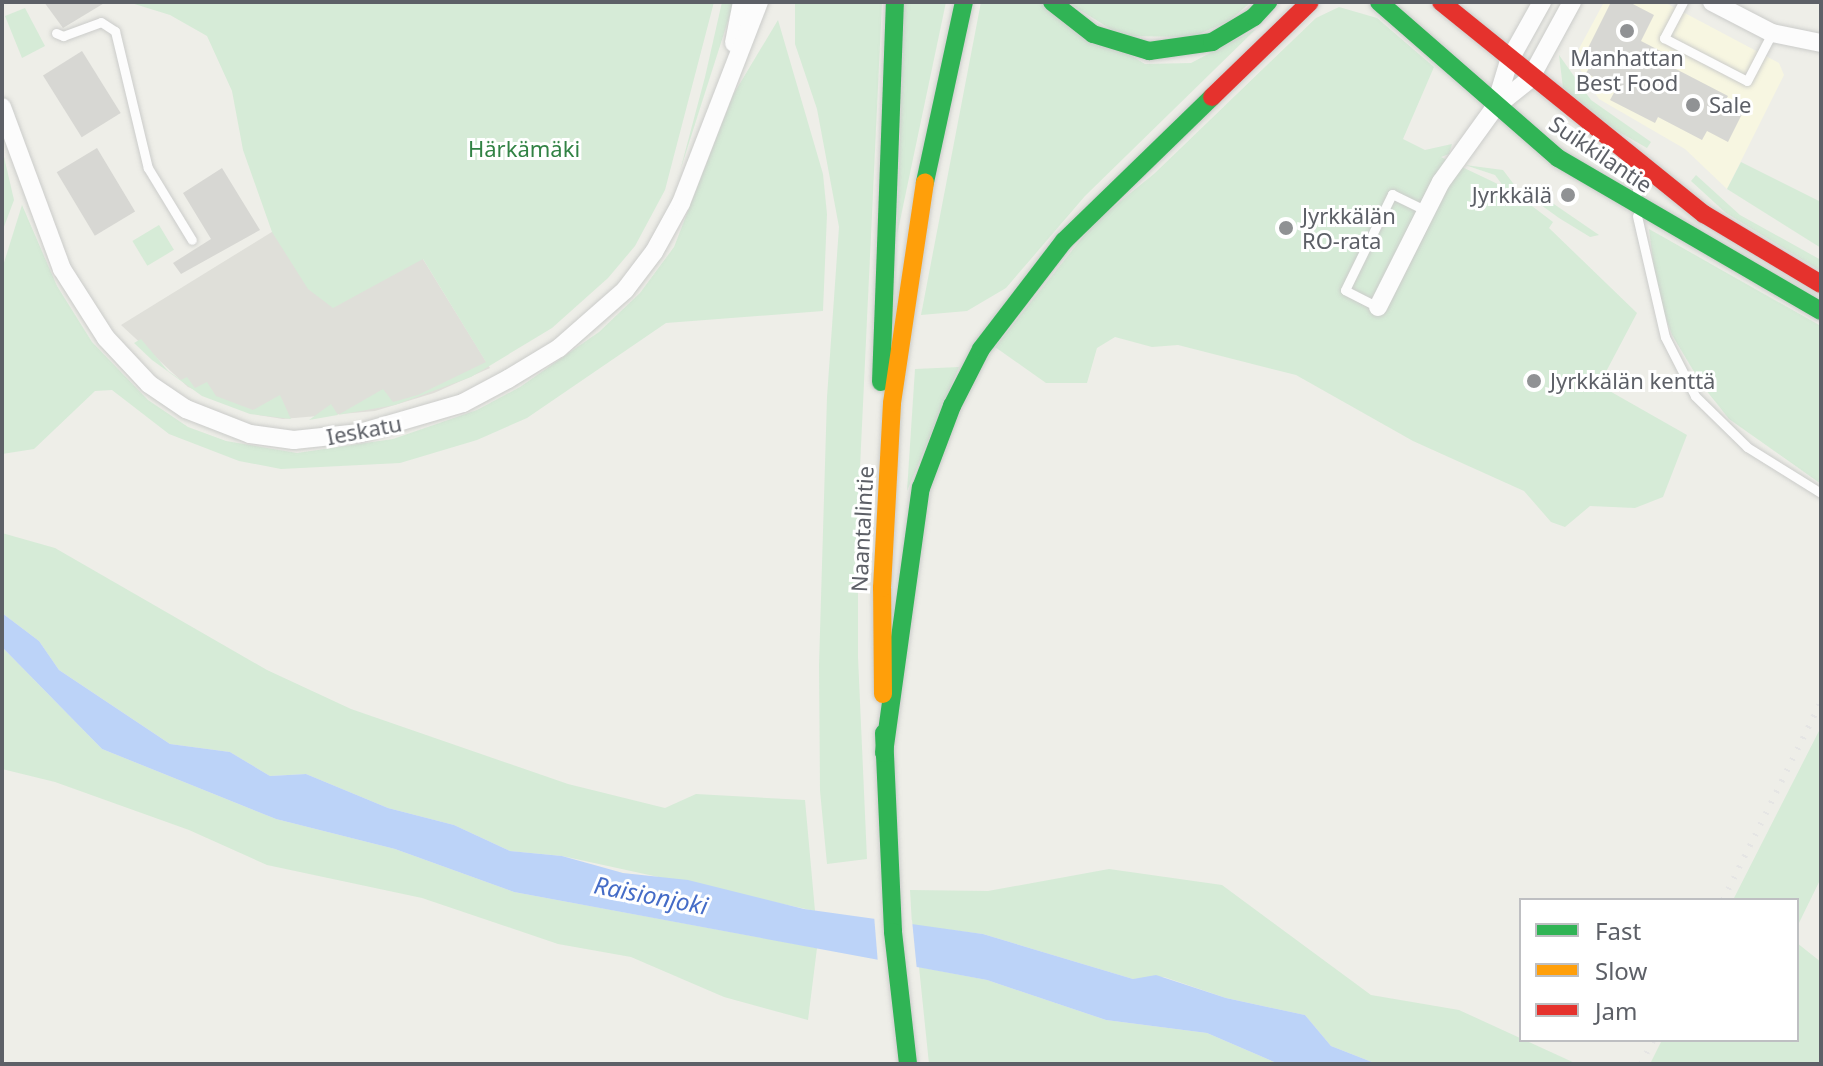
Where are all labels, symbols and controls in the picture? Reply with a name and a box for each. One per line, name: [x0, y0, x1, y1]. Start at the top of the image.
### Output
marker: Manhattan Best Food: [1618, 22, 1636, 40]
place label: Manhattan Best Food: [1570, 44, 1684, 96]
place label: Sale: [1709, 92, 1752, 118]
marker: Sale: [1684, 96, 1702, 114]
street label: Suikkilantie: [1545, 110, 1657, 198]
park label: Härkämäki: [468, 136, 580, 162]
place label: Jyrkkälä: [1472, 182, 1552, 208]
marker: Jyrkkälä: [1559, 186, 1577, 204]
place label: Jyrkkälän RO-rata: [1302, 202, 1396, 254]
marker: Jyrkkälän RO-rata: [1277, 219, 1295, 237]
place label: Jyrkkälän kenttä: [1550, 368, 1715, 394]
marker: Jyrkkälän kenttä: [1525, 372, 1543, 390]
street label: Ieskatu: [324, 410, 404, 450]
street label: Naantalintie: [846, 465, 878, 593]
water label: Raisionjoki: [592, 870, 710, 920]
legend: [1519, 898, 1799, 1042]
text: Fast: [1595, 914, 1641, 947]
text: Slow: [1595, 954, 1647, 987]
text: Jam: [1595, 994, 1637, 1027]

